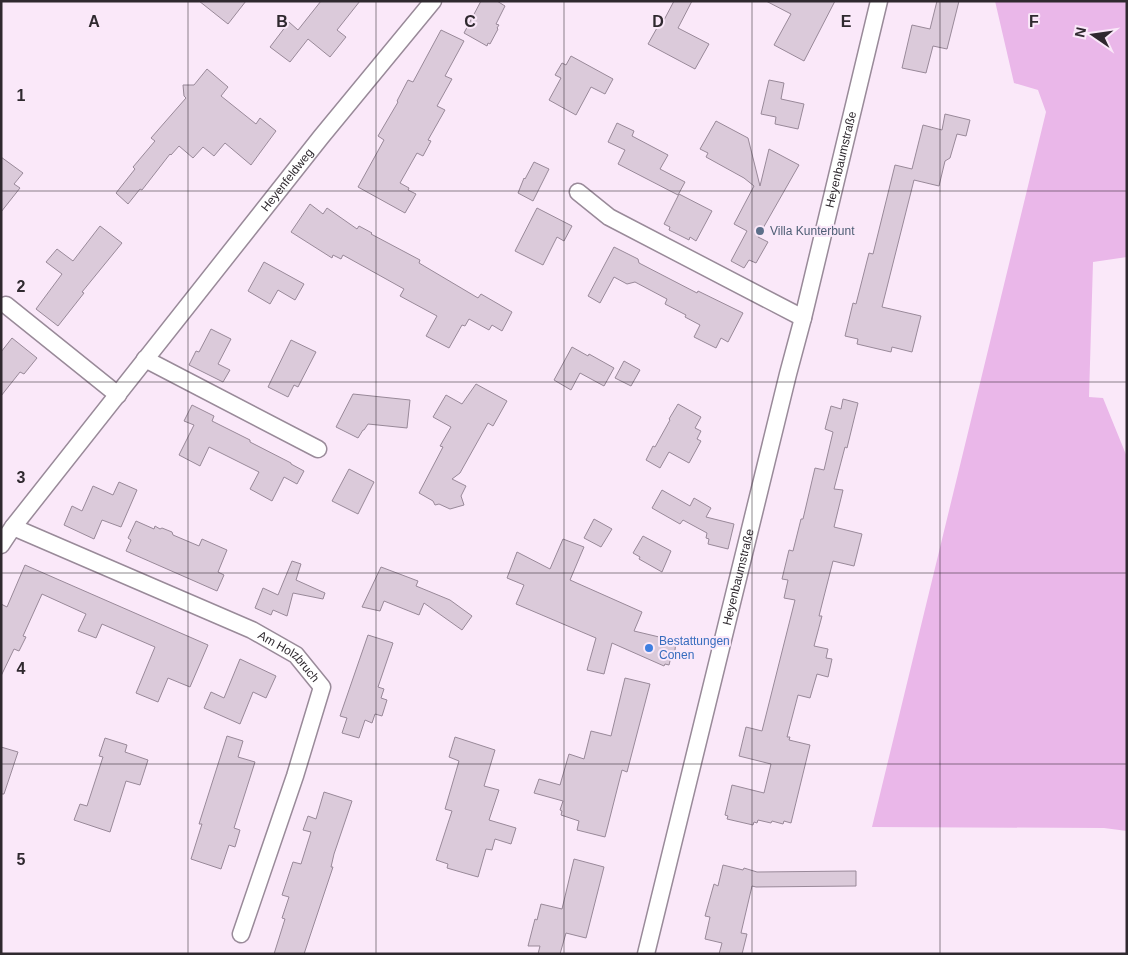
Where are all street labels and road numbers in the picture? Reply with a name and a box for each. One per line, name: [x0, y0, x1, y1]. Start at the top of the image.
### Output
street label: Heyenbaumstraße: [823, 110, 859, 209]
street label: Heyenfeldweg: [258, 146, 316, 214]
street label: Heyenbaumstraße: [720, 527, 757, 627]
street label: Am Holzbruch: [256, 628, 322, 685]

